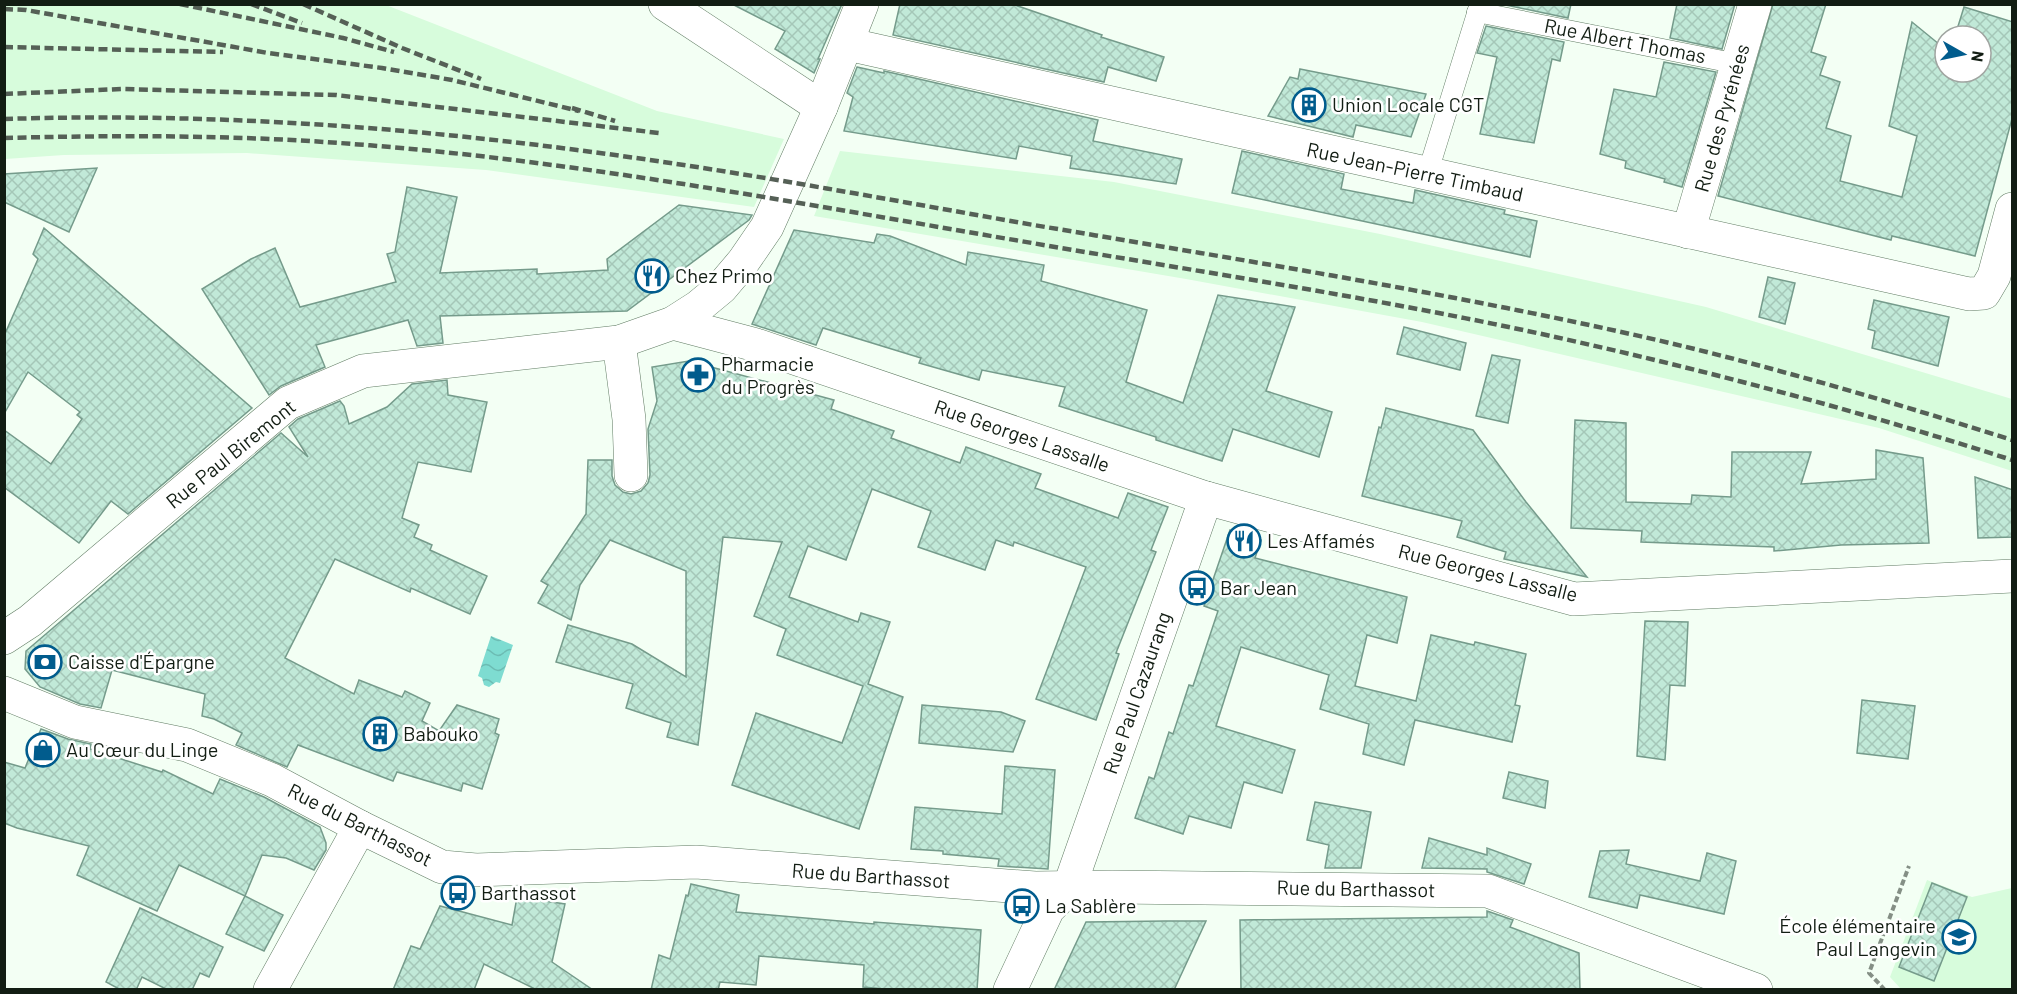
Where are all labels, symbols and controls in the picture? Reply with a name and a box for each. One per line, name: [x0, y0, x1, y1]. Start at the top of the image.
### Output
street label: Rue Albert Thomas: [1542, 13, 1708, 67]
north arrow: [1933, 24, 1993, 84]
street label: Rue des Pyrénées: [1688, 41, 1754, 195]
text: N: [1968, 50, 1989, 63]
building icon: Union Locale CGT: [1291, 87, 1327, 123]
place label: Union Locale CGT: [1332, 92, 1484, 116]
street label: Rue Jean-Pierre Timbaud: [1305, 136, 1526, 206]
restaurant icon: Chez Primo: [634, 258, 670, 294]
place label: Chez Primo: [675, 263, 773, 287]
place label: Pharmacie du Progrès: [721, 351, 815, 398]
pharmacy icon: Pharmacie du Progrès: [680, 357, 716, 393]
street label: Rue Paul Biremont: [161, 394, 300, 513]
street label: Rue Georges Lassalle: [931, 394, 1113, 476]
restaurant icon: Les Affamés: [1226, 523, 1262, 559]
place label: Les Affamés: [1267, 528, 1375, 552]
street label: Rue Georges Lassalle: [1396, 538, 1580, 606]
bus stop icon: Bar Jean: [1179, 570, 1215, 606]
place label: Bar Jean: [1220, 575, 1297, 599]
street label: Rue Paul Cazaurang: [1097, 608, 1175, 777]
bank icon: Caisse d'Épargne: [27, 644, 63, 680]
place label: Caisse d'Épargne: [68, 649, 215, 673]
building icon: Babouko: [362, 716, 398, 752]
place label: Babouko: [403, 721, 479, 745]
shop icon: Au Cœur du Linge: [25, 732, 61, 768]
place label: Au Cœur du Linge: [66, 737, 218, 761]
street label: Rue du Barthassot: [284, 777, 437, 871]
street label: Rue du Barthassot: [791, 857, 951, 893]
bus stop icon: Barthassot: [440, 875, 476, 911]
street label: Rue du Barthassot: [1276, 875, 1436, 901]
place label: Barthassot: [481, 880, 576, 904]
bus stop icon: La Sablère: [1004, 888, 1040, 924]
place label: La Sablère: [1045, 893, 1136, 917]
place label: École élémentaire Paul Langevin: [1779, 913, 1936, 960]
school or university icon: École élémentaire Paul Langevin: [1941, 919, 1977, 955]

